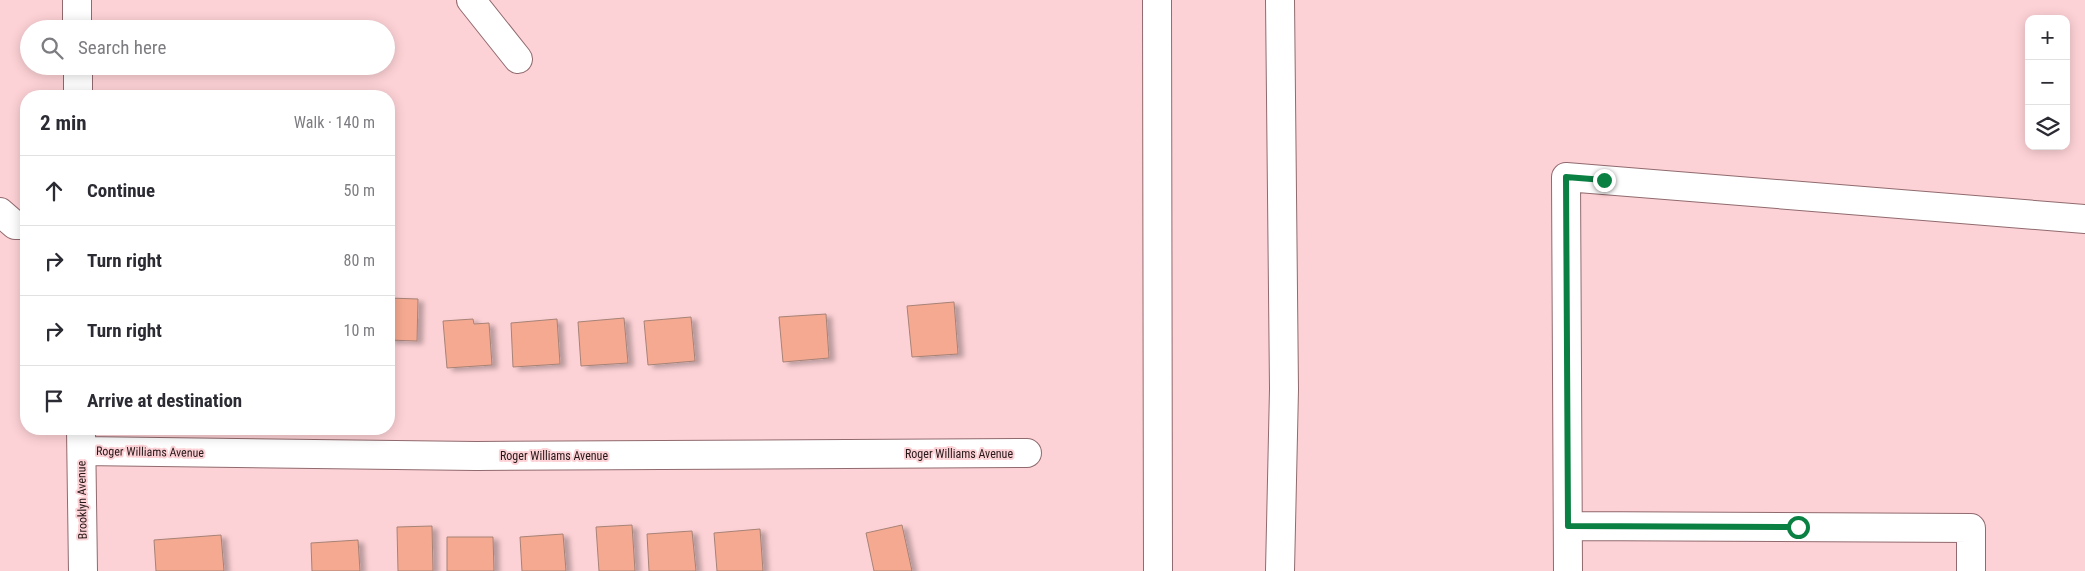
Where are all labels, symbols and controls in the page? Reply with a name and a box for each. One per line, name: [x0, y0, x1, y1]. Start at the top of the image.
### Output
map controls: [2025, 15, 2070, 150]
button: +: [2025, 15, 2070, 60]
search box: [20, 20, 395, 75]
icon: search: [38, 34, 66, 62]
text: Search here: [78, 36, 166, 59]
button: −: [2025, 60, 2070, 105]
button: layers: [2025, 105, 2070, 150]
text: 2 min: [40, 111, 87, 135]
text: Walk · 140 m: [294, 113, 375, 132]
route end: [1593, 169, 1616, 192]
icon: ahead: [40, 177, 68, 205]
text: Continue: [87, 179, 155, 202]
text: 50 m: [343, 181, 375, 200]
icon: right: [40, 247, 68, 275]
text: Turn right: [87, 249, 162, 272]
text: 80 m: [343, 251, 375, 270]
icon: right: [40, 317, 68, 345]
text: Turn right: [87, 319, 162, 342]
text: 10 m: [343, 321, 375, 340]
icon: arrive: [40, 387, 68, 415]
text: Arrive at destination: [87, 389, 242, 412]
street label: Roger Williams Avenue: [96, 444, 205, 460]
street label: Roger Williams Avenue: [905, 447, 1013, 461]
street label: Roger Williams Avenue: [500, 449, 608, 463]
street label: Brooklyn Avenue: [74, 460, 90, 539]
route start: [1787, 516, 1810, 539]

